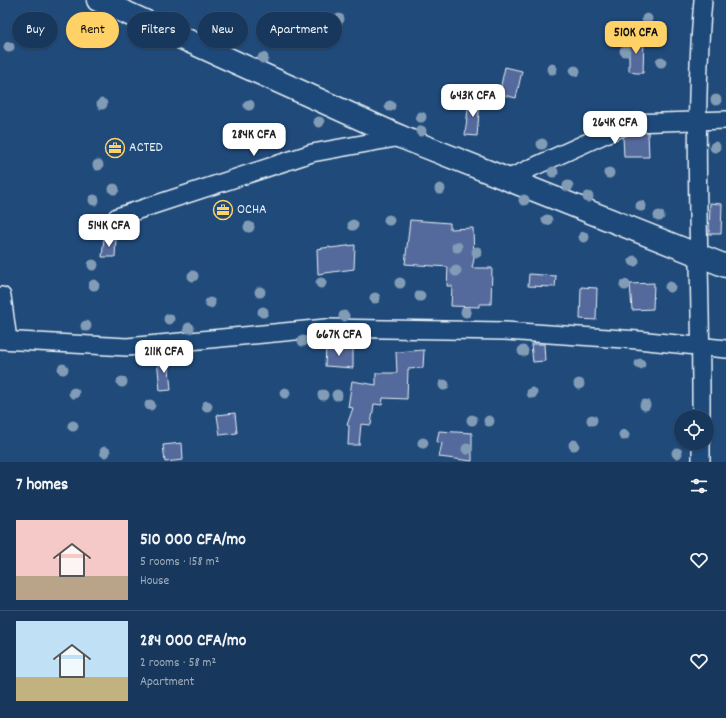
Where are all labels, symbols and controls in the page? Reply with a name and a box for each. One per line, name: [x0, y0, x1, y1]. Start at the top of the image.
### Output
chip: Buy: [12, 12, 58, 48]
chip: Rent: [66, 12, 119, 48]
chip: Filters: [127, 12, 190, 48]
chip: New: [198, 12, 248, 48]
chip: Apartment: [256, 12, 342, 48]
pin: 510K CFA: [595, 21, 677, 55]
text: 510K CFA: [614, 24, 658, 43]
pin: 643K CFA: [432, 84, 514, 118]
text: 643K CFA: [450, 87, 496, 106]
pin: 264K CFA: [574, 111, 656, 145]
text: 264K CFA: [592, 114, 638, 133]
pin: 284K CFA: [213, 123, 295, 157]
text: 284K CFA: [232, 126, 276, 145]
office icon: ACTED: [104, 137, 126, 159]
place label: ACTED: [129, 138, 163, 158]
office icon: OCHA: [212, 199, 234, 221]
place label: OCHA: [237, 200, 267, 220]
pin: 514K CFA: [68, 214, 150, 248]
text: 514K CFA: [88, 217, 130, 236]
pin: 667K CFA: [298, 323, 380, 357]
text: 667K CFA: [316, 326, 362, 345]
pin: 211K CFA: [123, 340, 205, 374]
text: 211K CFA: [144, 343, 184, 362]
map controls: [674, 410, 714, 450]
button: locate: [674, 410, 714, 450]
text: 7 homes: [16, 474, 68, 498]
icon: filters: [688, 475, 710, 497]
text: 510 000 CFA/mo: [140, 529, 246, 553]
icon: home: [48, 536, 96, 584]
icon: heart: [688, 549, 710, 571]
text: 5 rooms · 158 m²: [140, 553, 219, 572]
text: House: [140, 572, 169, 591]
text: 284 000 CFA/mo: [140, 630, 246, 654]
icon: home: [48, 637, 96, 685]
icon: heart: [688, 650, 710, 672]
text: 2 rooms · 58 m²: [140, 654, 216, 673]
text: Apartment: [140, 673, 194, 692]

